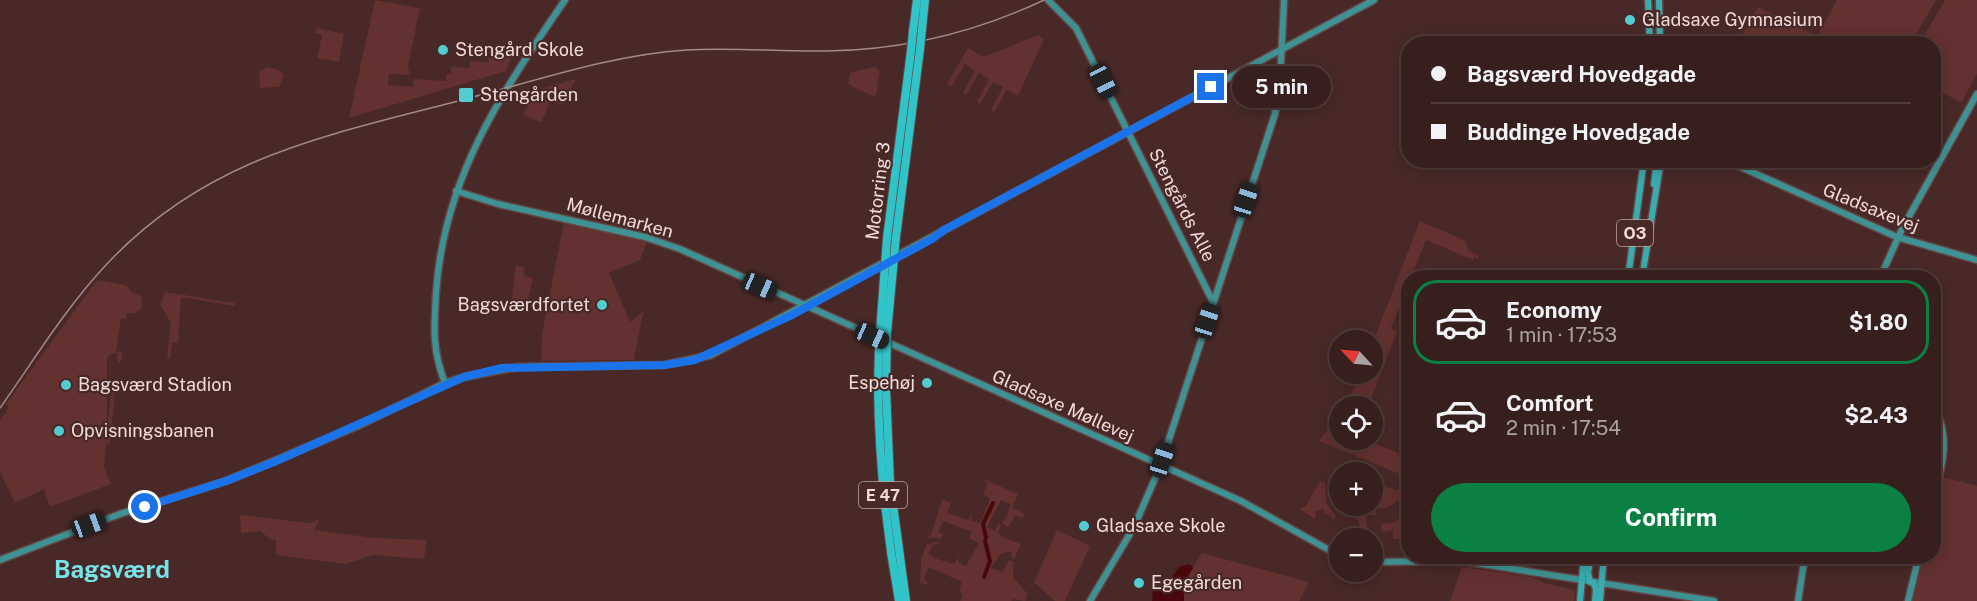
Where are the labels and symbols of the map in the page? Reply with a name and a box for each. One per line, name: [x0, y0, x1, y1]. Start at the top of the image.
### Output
place label: Gladsaxe Gymnasium: [1642, 9, 1823, 30]
marker: Gladsaxe Gymnasium: [1623, 13, 1637, 27]
place label: Stengård Skole: [455, 39, 584, 60]
marker: Stengård Skole: [436, 43, 450, 57]
car: [1087, 61, 1119, 101]
callout: 5 min: [1232, 66, 1331, 108]
route end: [1197, 73, 1224, 100]
place label: Stengården: [480, 84, 578, 105]
marker: Stengården: [457, 86, 475, 104]
street label: Motorring 3: [861, 141, 894, 241]
street label: Stengårds Alle: [1145, 145, 1220, 265]
street label: Gladsaxevej: [1820, 179, 1922, 236]
car: [1232, 180, 1260, 220]
street label: Møllemarken: [565, 193, 676, 242]
road number: O3: [1617, 220, 1653, 246]
car: [740, 270, 780, 302]
place label: Bagsværdfortet: [458, 294, 590, 315]
marker: Bagsværdfortet: [595, 298, 609, 312]
car: [1193, 301, 1221, 341]
car: [852, 320, 892, 352]
north arrow: [1329, 330, 1383, 384]
street label: Gladsaxe Møllevej: [989, 365, 1137, 446]
place label: Espehøj: [848, 372, 915, 393]
place label: Bagsværd Stadion: [78, 374, 232, 395]
marker: Espehøj: [920, 376, 934, 390]
marker: Bagsværd Stadion: [59, 378, 73, 392]
place label: Opvisningsbanen: [71, 420, 214, 441]
marker: Opvisningsbanen: [52, 424, 66, 438]
car: [1148, 440, 1176, 480]
road number: E 47: [859, 482, 907, 508]
route start: [131, 493, 158, 520]
car: [69, 510, 109, 540]
place label: Gladsaxe Skole: [1096, 515, 1226, 536]
marker: Gladsaxe Skole: [1077, 519, 1091, 533]
district label: Bagsværd: [54, 555, 170, 583]
place label: Egegården: [1151, 572, 1242, 593]
marker: Egegården: [1132, 576, 1146, 590]

